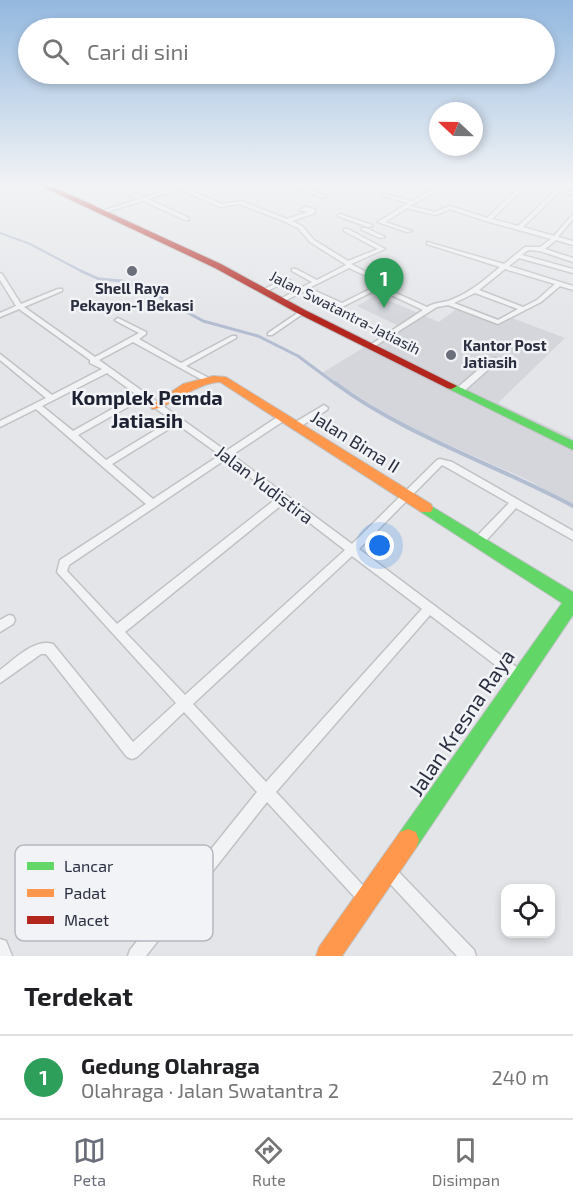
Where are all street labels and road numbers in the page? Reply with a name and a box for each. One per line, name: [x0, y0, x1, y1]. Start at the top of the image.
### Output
street label: Jalan Swatantra-Jatiasih: [267, 266, 424, 358]
street label: Jalan Bima II: [307, 405, 404, 477]
street label: Jalan Yudistira: [211, 440, 318, 528]
street label: Jalan Kresna Raya: [403, 644, 519, 800]

